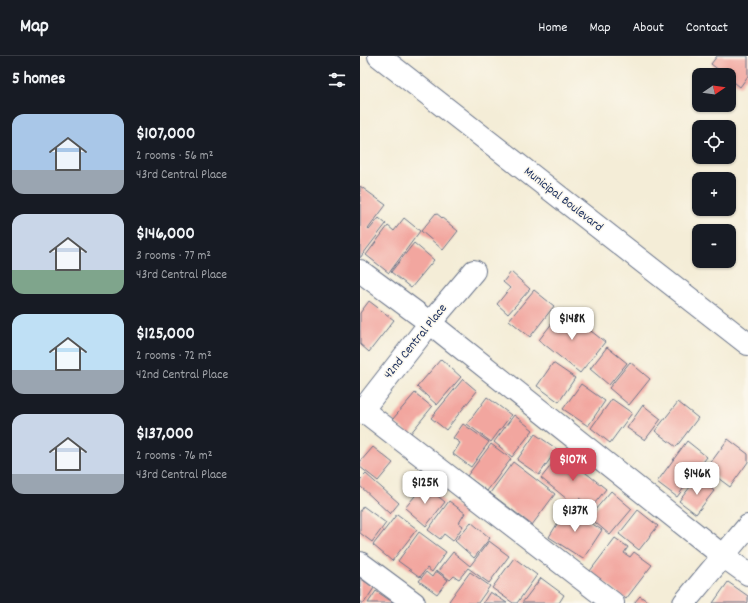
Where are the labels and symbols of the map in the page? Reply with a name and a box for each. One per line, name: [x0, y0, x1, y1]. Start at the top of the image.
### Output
north arrow: [692, 68, 736, 112]
street label: Municipal Boulevard: [519, 163, 607, 237]
street label: 42nd Central Place: [380, 300, 453, 384]
pin: $148K: [544, 307, 600, 341]
pin: $107K: [545, 448, 601, 482]
pin: $146K: [669, 462, 725, 496]
pin: $125K: [397, 471, 453, 505]
pin: $137K: [547, 499, 603, 533]

